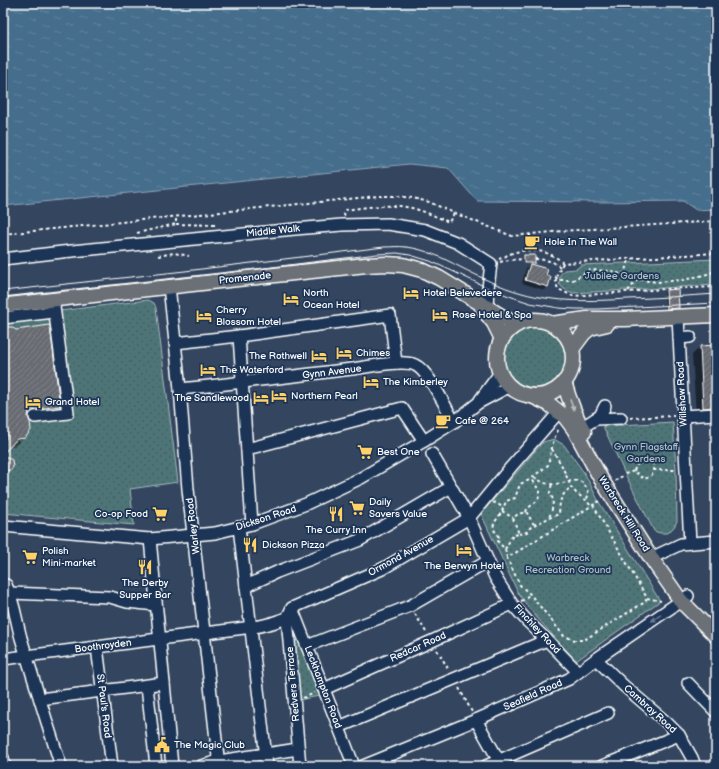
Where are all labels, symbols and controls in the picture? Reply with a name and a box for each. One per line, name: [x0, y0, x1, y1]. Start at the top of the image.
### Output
street label: Middle Walk: [245, 222, 301, 240]
cafe icon: Hole In The Wall: [523, 233, 541, 251]
place label: Hole In The Wall: [544, 236, 617, 248]
street label: Promenade: [218, 269, 272, 287]
park label: Jubilee Gardens: [585, 270, 659, 282]
hotel icon: Hotel Belevedere: [402, 284, 420, 302]
place label: North Ocean Hotel: [303, 287, 360, 311]
place label: Hotel Belevedere: [423, 287, 502, 299]
hotel icon: North Ocean Hotel: [282, 290, 300, 308]
place label: Cherry Blossom Hotel: [216, 304, 281, 328]
hotel icon: Rose Hotel & Spa: [431, 306, 449, 324]
hotel icon: Cherry Blossom Hotel: [195, 307, 213, 325]
place label: Rose Hotel & Spa: [452, 309, 532, 321]
hotel icon: Chimes: [335, 344, 353, 362]
hotel icon: The Rothwell: [310, 347, 328, 365]
place label: Chimes: [356, 347, 390, 359]
place label: The Rothwell: [249, 350, 307, 362]
hotel icon: The Waterford: [199, 361, 217, 379]
street label: Willshaw Road: [674, 361, 690, 427]
street label: Gynn Avenue: [302, 362, 362, 382]
place label: The Waterford: [220, 364, 284, 376]
hotel icon: The Kimberley: [362, 373, 380, 391]
place label: The Kimberley: [383, 376, 448, 388]
hotel icon: Northern Pearl: [270, 387, 288, 405]
hotel icon: The Sandlewood: [252, 389, 270, 407]
place label: Northern Pearl: [291, 390, 358, 402]
place label: The Sandlewood: [174, 392, 249, 404]
hotel icon: Grand Hotel: [24, 393, 42, 411]
place label: Grand Hotel: [45, 396, 99, 408]
one-way arrow: [569, 400, 575, 412]
cafe icon: Cafe @ 264: [434, 412, 452, 430]
place label: Cafe @ 264: [455, 415, 509, 427]
park label: Gynn Flagstaff Gardens: [614, 441, 679, 465]
supermarket icon: Best One: [356, 443, 374, 461]
place label: Best One: [377, 446, 420, 458]
street label: Warbreck Hill Road: [596, 474, 652, 554]
place label: Daily Savers Value: [369, 496, 427, 520]
street label: Warley Road: [184, 497, 202, 555]
supermarket icon: Daily Savers Value: [348, 499, 366, 517]
street label: Dickson Road: [234, 502, 298, 533]
supermarket icon: Co-op Food: [151, 505, 169, 523]
restaurant icon: The Curry Inn: [327, 505, 345, 523]
place label: Co-op Food: [95, 508, 148, 520]
place label: The Curry Inn: [305, 524, 367, 536]
street label: Ormond Avenue: [366, 533, 436, 579]
restaurant icon: Dickson Pizza: [241, 536, 259, 554]
place label: Dickson Pizza: [262, 539, 325, 551]
hotel icon: The Berwyn Hotel: [455, 541, 473, 559]
place label: Polish Mini-market: [42, 545, 96, 569]
supermarket icon: Polish Mini-market: [21, 548, 39, 566]
park label: Warbreck Recreation Ground: [525, 552, 611, 576]
restaurant icon: The Derby Supper Bar: [136, 558, 154, 576]
place label: The Berwyn Hotel: [424, 560, 504, 572]
place label: The Derby Supper Bar: [119, 577, 171, 601]
street label: Finchley Road: [511, 602, 563, 657]
one-way arrow: [651, 614, 661, 622]
street label: Redcar Road: [388, 629, 448, 665]
street label: Boothroyden: [74, 637, 132, 655]
street label: Leckhampton Road: [302, 644, 344, 730]
street label: Redvers Terrace: [284, 646, 302, 722]
street label: St Paul's Road: [94, 673, 114, 739]
street label: Seafield Road: [502, 677, 565, 713]
street label: Cambray Road: [621, 682, 679, 736]
public building icon: The Magic Club: [153, 736, 171, 754]
place label: The Magic Club: [174, 739, 245, 751]

